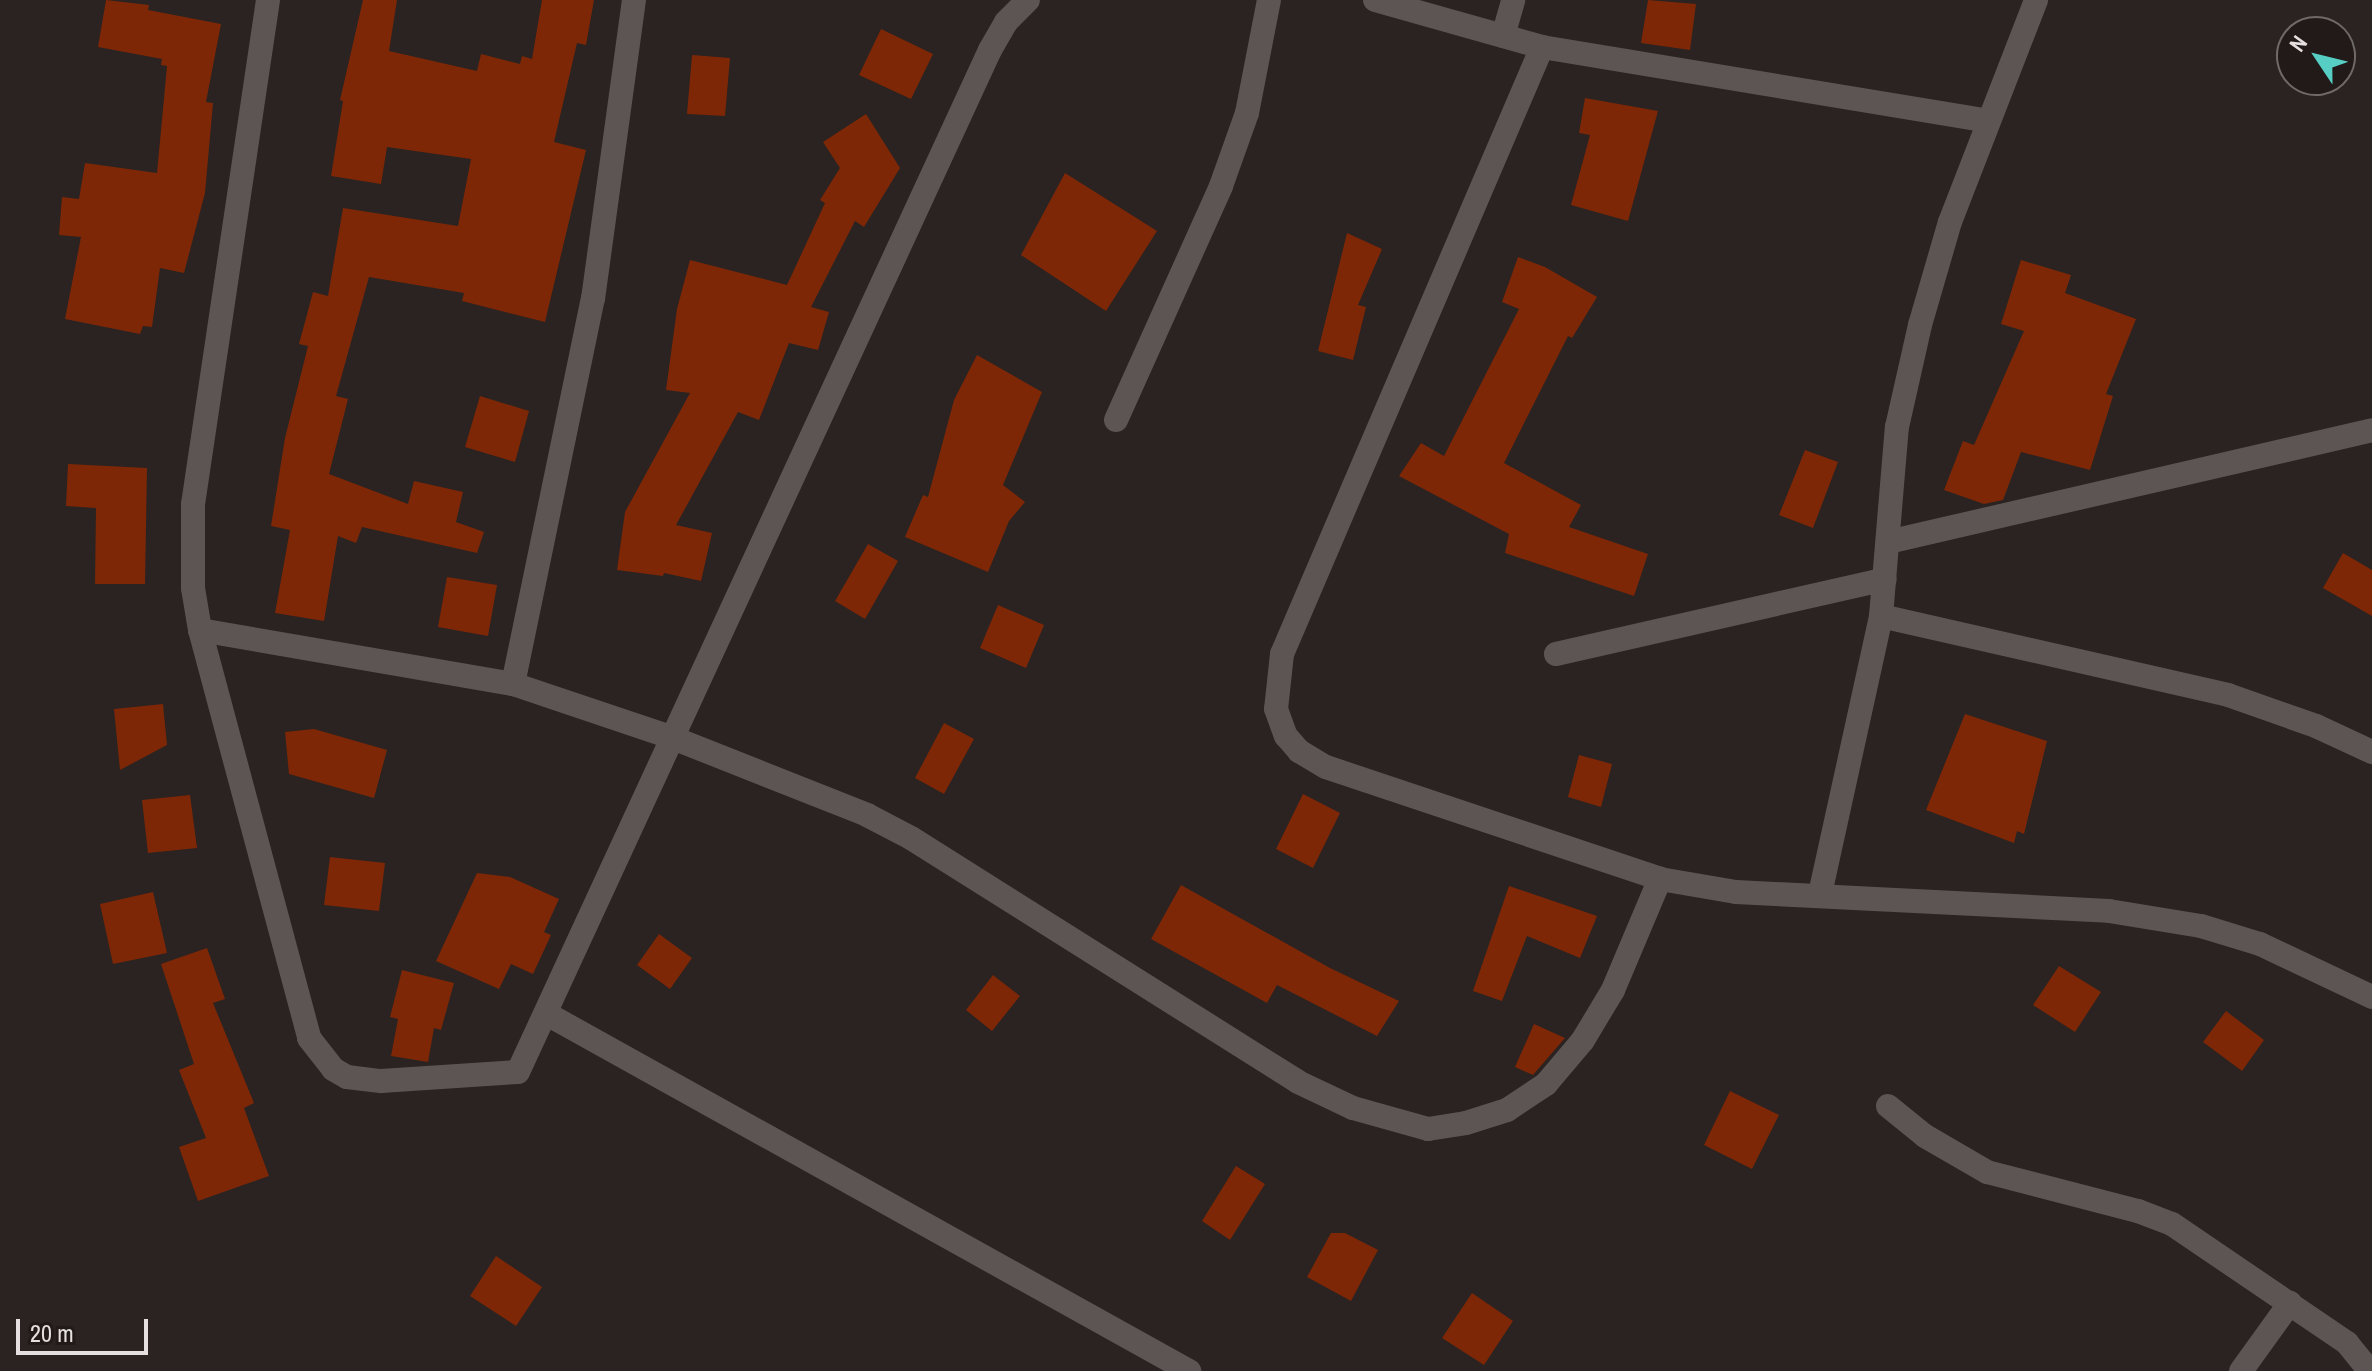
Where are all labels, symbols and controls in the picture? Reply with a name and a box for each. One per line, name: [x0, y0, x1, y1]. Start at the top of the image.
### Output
north arrow: [2276, 16, 2356, 96]
text: N: [2282, 29, 2314, 57]
scale bar: [20, 1303, 152, 1353]
text: 20 m: [30, 1317, 74, 1349]

